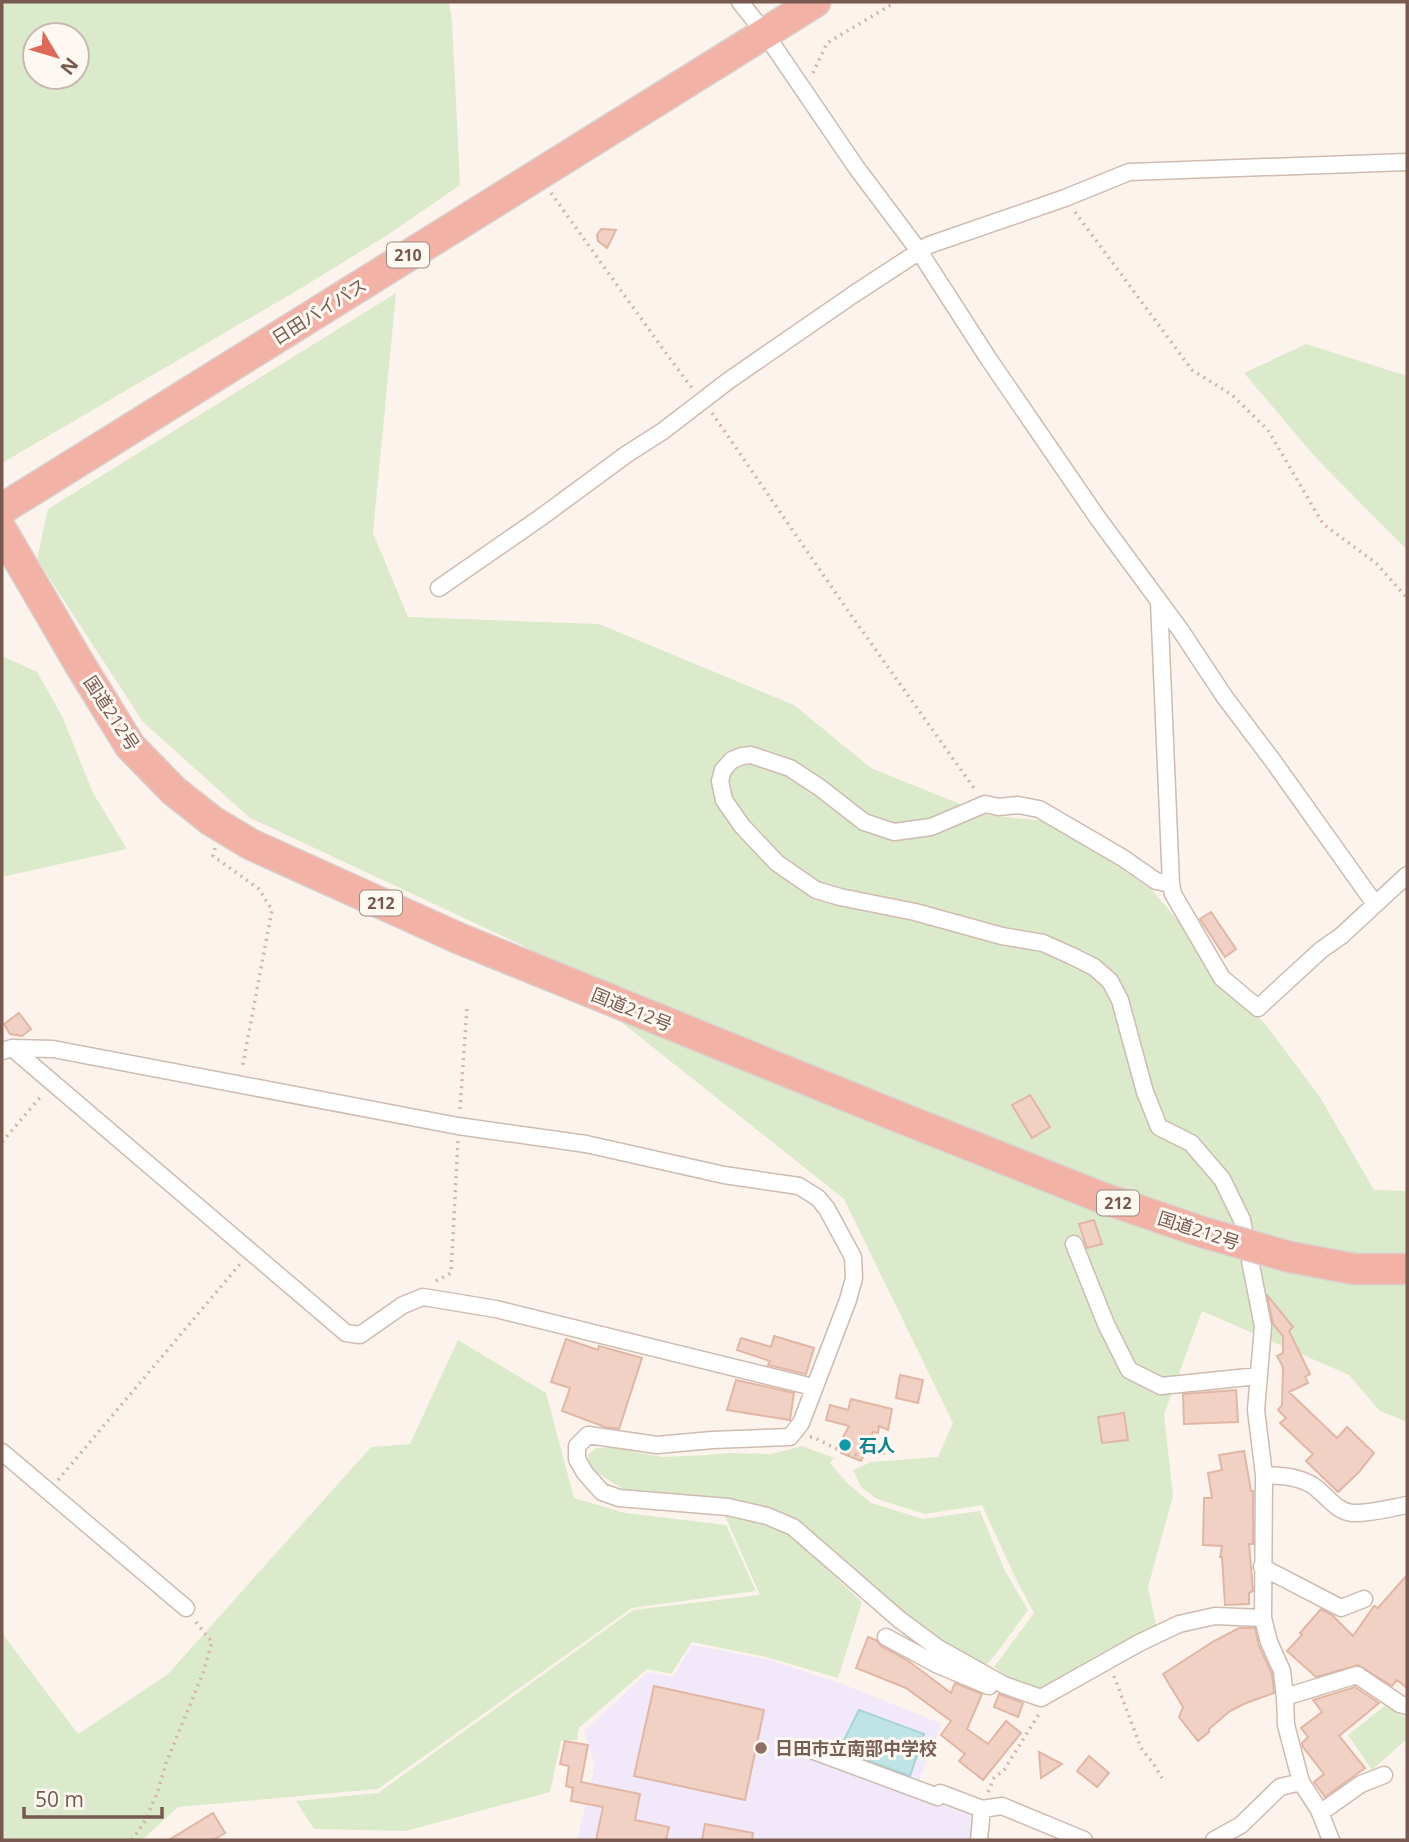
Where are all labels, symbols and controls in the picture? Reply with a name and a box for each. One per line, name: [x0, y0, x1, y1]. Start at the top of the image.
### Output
north arrow: [21, 21, 91, 91]
text: N: [54, 52, 84, 81]
road number: 210: [387, 243, 429, 268]
street label: 日田バイパス: [267, 272, 371, 350]
street label: 国道212号: [79, 671, 145, 755]
road number: 212: [360, 890, 402, 916]
street label: 国道212号: [588, 982, 676, 1036]
road number: 212: [1097, 1190, 1139, 1216]
street label: 国道212号: [1155, 1205, 1243, 1255]
place label: 石人: [859, 1433, 895, 1457]
marker: 石人: [837, 1437, 853, 1453]
place label: 日田市立南部中学校: [775, 1736, 937, 1760]
marker: 日田市立南部中学校: [753, 1740, 769, 1756]
scale bar: [24, 1776, 163, 1820]
text: 50 m: [35, 1785, 84, 1813]

